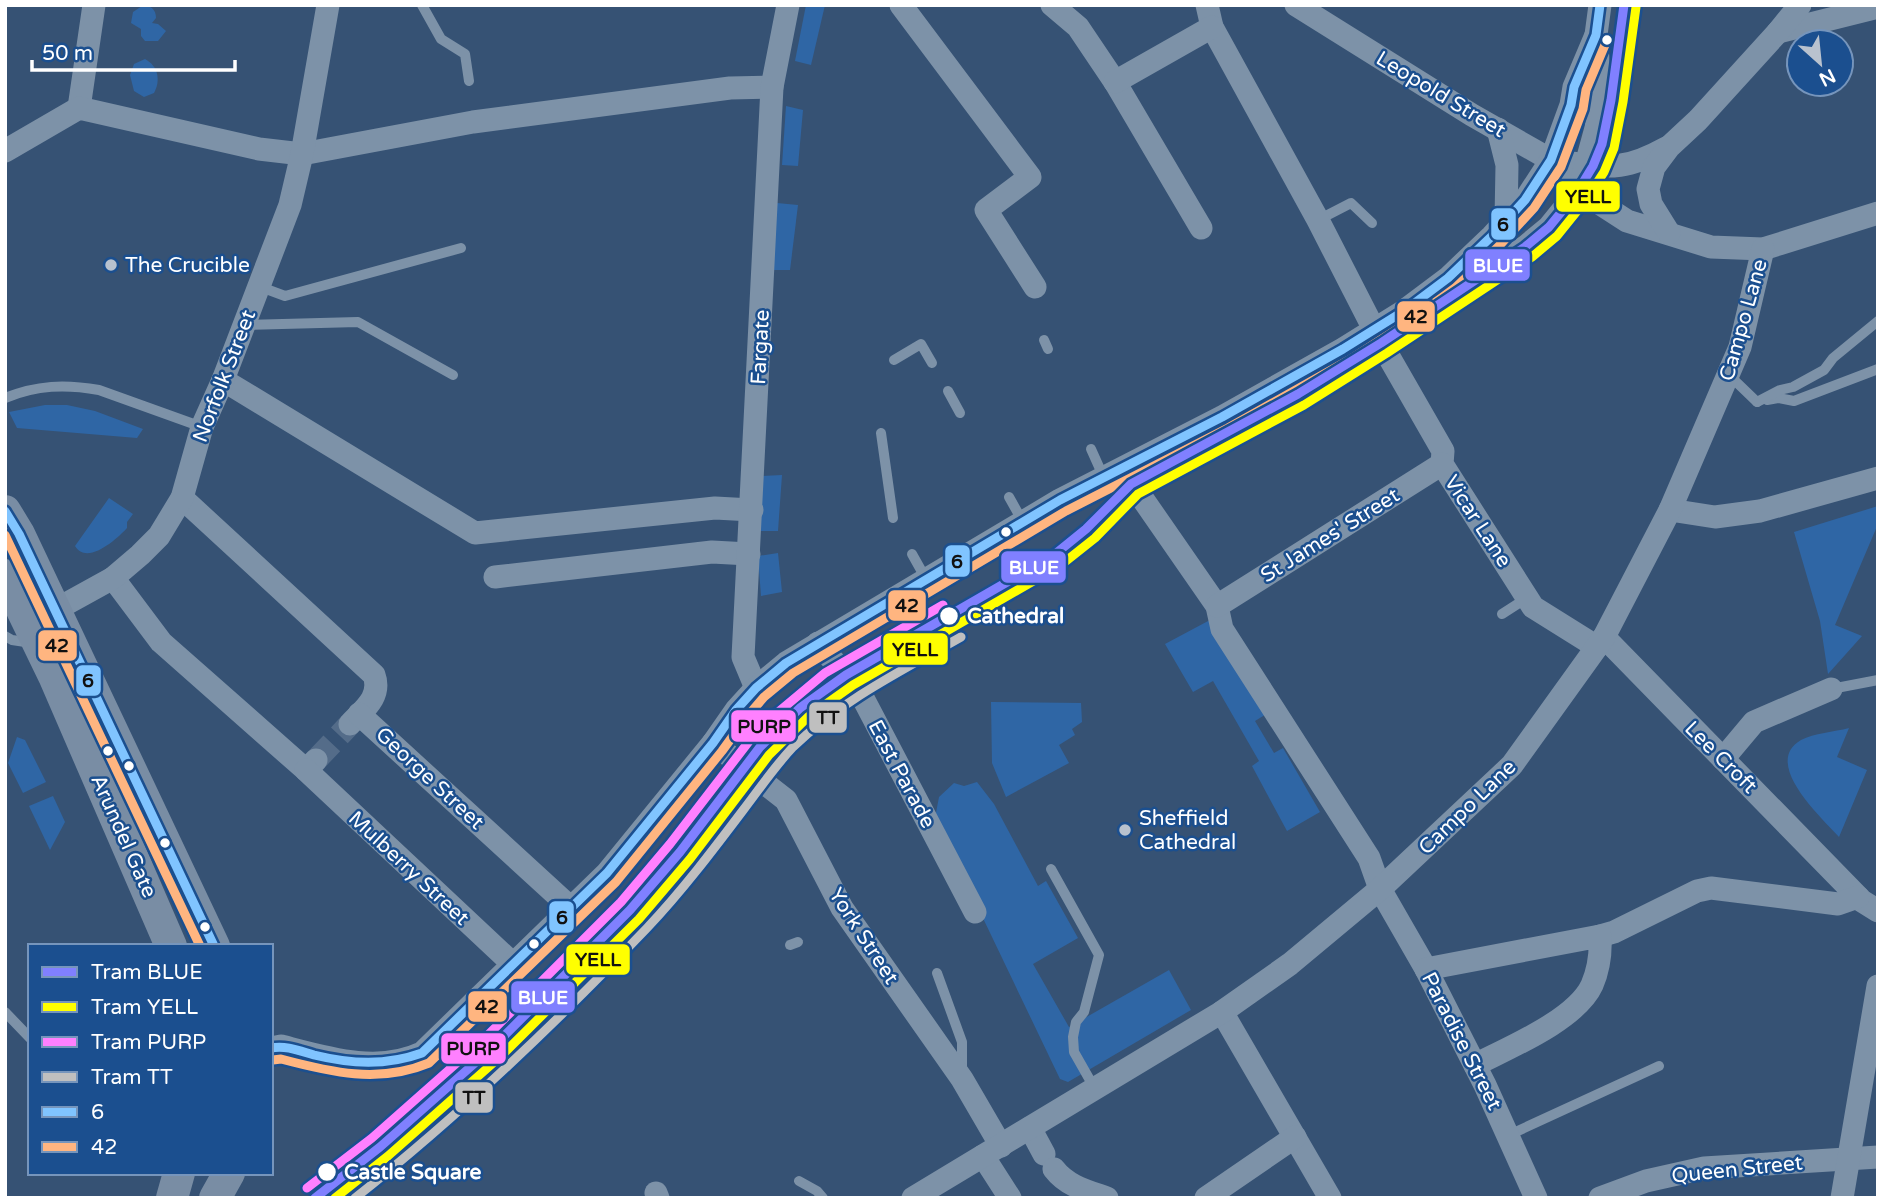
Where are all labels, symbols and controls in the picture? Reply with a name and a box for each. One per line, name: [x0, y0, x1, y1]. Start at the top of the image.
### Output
scale bar: [32, 28, 234, 72]
north arrow: [1785, 28, 1855, 98]
unlabelled marker: [1600, 33, 1614, 47]
text: 50 m: [42, 41, 93, 66]
street label: Leopold Street: [1371, 46, 1510, 143]
text: N: [1815, 64, 1839, 91]
line badge: YELL: [1555, 180, 1621, 213]
text: YELL: [1565, 186, 1612, 208]
line badge: 6: [1490, 207, 1517, 241]
text: 6: [1497, 214, 1509, 236]
line badge: BLUE: [1464, 248, 1531, 282]
place label: The Crucible: [125, 253, 250, 278]
text: BLUE: [1473, 255, 1523, 277]
street label: Campo Lane: [1714, 256, 1773, 384]
marker: The Crucible: [103, 257, 119, 273]
line badge: 42: [1396, 300, 1436, 333]
street label: Norfolk Street: [188, 306, 261, 446]
text: 42: [1404, 306, 1428, 328]
street label: Fargate: [746, 309, 775, 385]
street label: Vicar Lane: [1439, 471, 1517, 572]
street label: St James' Street: [1256, 483, 1404, 588]
unlabelled marker: [999, 525, 1013, 539]
line badge: 6: [944, 544, 971, 578]
line badge: BLUE: [1000, 550, 1067, 584]
text: 6: [951, 551, 963, 573]
text: BLUE: [1009, 557, 1059, 579]
line badge: 42: [887, 589, 927, 622]
text: 42: [895, 595, 919, 617]
place label: Cathedral: [967, 604, 1064, 629]
marker: Cathedral: [938, 605, 960, 627]
line badge: 42: [37, 629, 78, 662]
line badge: YELL: [882, 632, 949, 666]
text: 42: [45, 635, 69, 657]
text: YELL: [892, 639, 939, 661]
line badge: 6: [75, 664, 102, 697]
text: 6: [82, 670, 94, 692]
line badge: TT: [808, 701, 848, 734]
text: TT: [815, 707, 840, 729]
line badge: PURP: [730, 709, 797, 743]
text: PURP: [737, 716, 791, 738]
street label: East Parade: [863, 716, 941, 833]
street label: Lee Croft: [1679, 716, 1762, 799]
street label: George Street: [370, 722, 489, 835]
unlabelled marker: [101, 744, 115, 758]
street label: Campo Lane: [1413, 755, 1521, 860]
unlabelled marker: [122, 759, 136, 773]
street label: Arundel Gate: [85, 771, 162, 902]
street label: Mulberry Street: [343, 806, 474, 931]
place label: Sheffield Cathedral: [1139, 806, 1236, 855]
marker: Sheffield Cathedral: [1117, 822, 1133, 838]
unlabelled marker: [158, 836, 172, 850]
street label: York Street: [823, 884, 904, 989]
line badge: 6: [548, 900, 575, 934]
text: 6: [556, 907, 568, 929]
unlabelled marker: [198, 920, 212, 934]
unlabelled marker: [527, 937, 541, 951]
line badge: YELL: [565, 943, 631, 976]
legend: [28, 944, 273, 1175]
text: YELL: [575, 949, 622, 971]
text: Tram BLUE: [91, 960, 203, 985]
street label: Paradise Street: [1416, 968, 1507, 1114]
line badge: BLUE: [510, 980, 576, 1014]
text: BLUE: [518, 987, 568, 1009]
line badge: 42: [467, 990, 508, 1023]
text: Tram YELL: [91, 995, 198, 1020]
text: 42: [475, 996, 499, 1018]
text: Tram PURP: [91, 1030, 206, 1055]
line badge: PURP: [440, 1032, 507, 1065]
text: PURP: [446, 1038, 500, 1060]
text: Tram TT: [91, 1065, 173, 1090]
line badge: TT: [454, 1081, 494, 1114]
text: TT: [461, 1087, 486, 1109]
text: 6: [91, 1100, 104, 1125]
text: 42: [91, 1135, 117, 1160]
street label: Queen Street: [1670, 1150, 1804, 1189]
place label: Castle Square: [344, 1160, 481, 1185]
marker: Castle Square: [316, 1161, 338, 1183]

